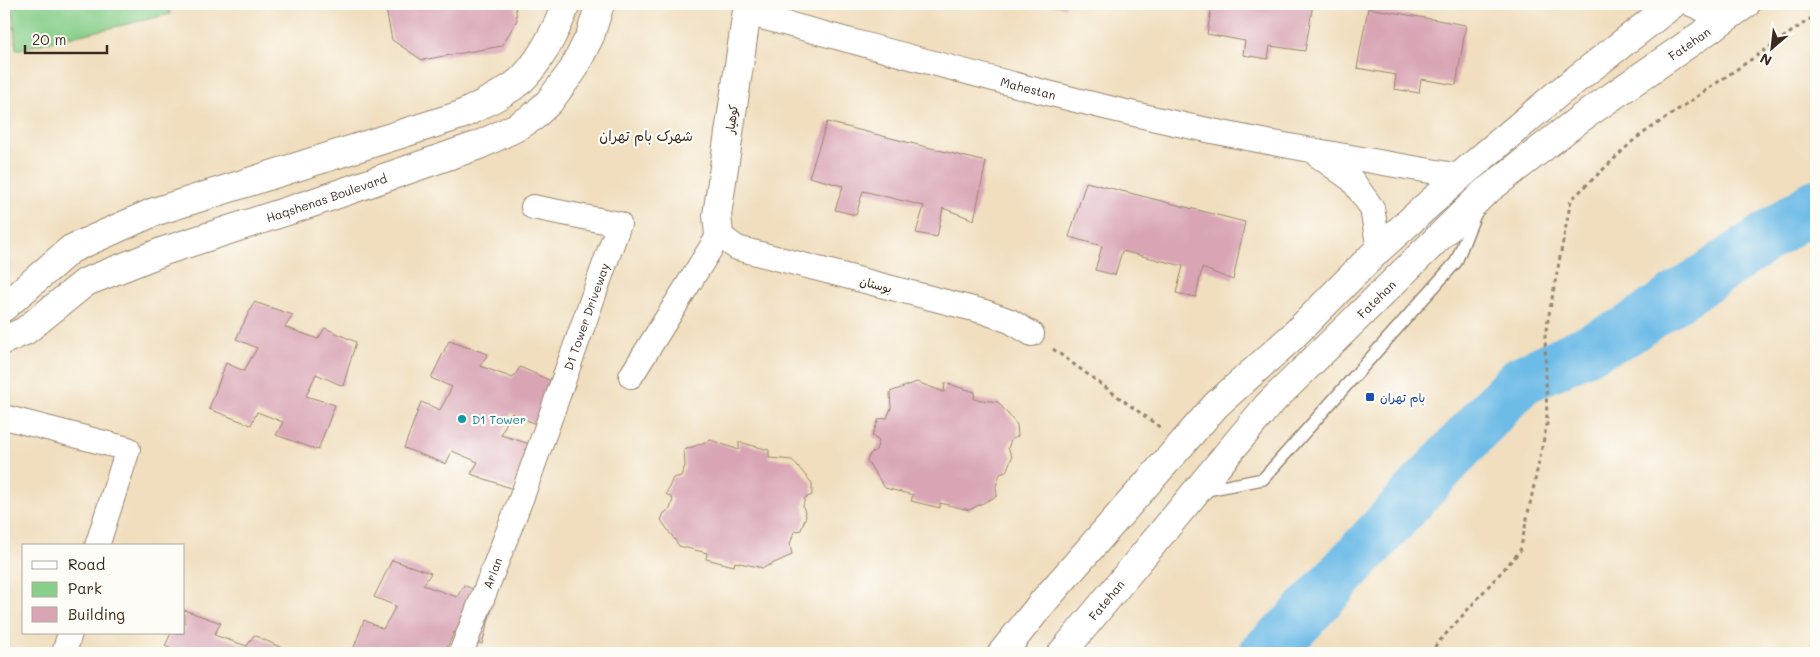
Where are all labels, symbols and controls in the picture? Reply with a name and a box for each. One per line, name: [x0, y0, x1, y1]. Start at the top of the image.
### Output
scale bar: [25, 22, 108, 54]
north arrow: [1748, 22, 1798, 72]
street label: Fatehan: [1665, 23, 1713, 64]
text: 20 m: [32, 29, 66, 49]
text: N: [1757, 49, 1775, 71]
street label: Mahestan: [999, 73, 1058, 103]
street label: کوهیار: [721, 103, 741, 136]
district label: شهرک بام تهران: [599, 126, 693, 147]
street label: Haqshenas Boulevard: [264, 169, 389, 225]
street label: D1 Tower Driveway: [560, 261, 613, 372]
street label: بوستان: [858, 272, 894, 297]
street label: Fatehan: [1354, 276, 1399, 321]
place label: بام تهران: [1380, 389, 1425, 407]
marker: بام تهران: [1364, 391, 1376, 403]
place label: D1 Tower: [472, 411, 526, 427]
marker: D1 Tower: [456, 413, 468, 425]
legend: [22, 544, 185, 634]
text: Road: [68, 554, 105, 574]
street label: Arian: [479, 555, 505, 591]
street label: Fatehan: [1085, 576, 1128, 623]
text: Park: [68, 578, 102, 598]
text: Building: [68, 604, 125, 624]

